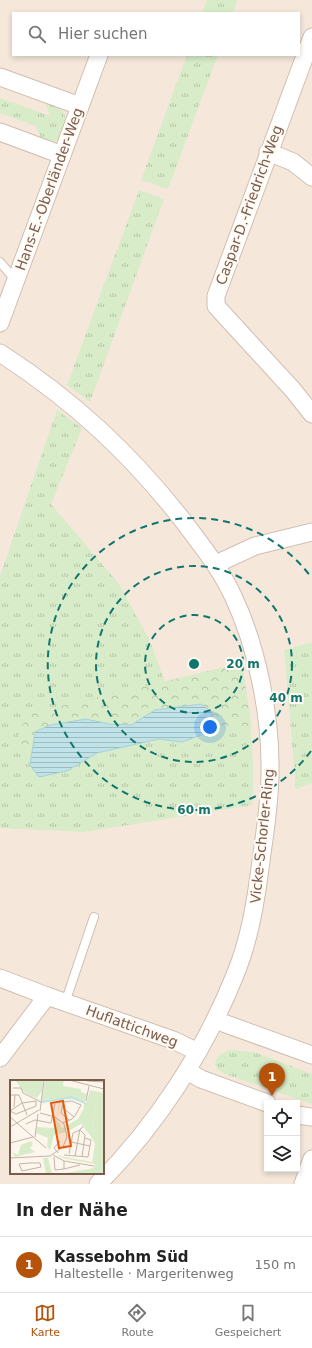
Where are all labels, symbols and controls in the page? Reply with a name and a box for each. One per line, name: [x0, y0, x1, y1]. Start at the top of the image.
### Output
search box: [12, 12, 300, 56]
icon: search: [26, 23, 48, 45]
text: Hier suchen: [58, 25, 147, 43]
street label: Hans-E.-Oberländer-Weg: [12, 105, 86, 273]
street label: Caspar-D.-Friedrich-Weg: [213, 123, 285, 287]
centre of rings: [187, 657, 201, 671]
text: 20 m: [226, 657, 260, 671]
text: 40 m: [269, 691, 303, 705]
your location: [200, 717, 220, 737]
street label: Vicke-Schorler-Ring: [247, 768, 277, 904]
text: 60 m: [177, 803, 211, 817]
street label: Huflattichweg: [84, 1002, 180, 1050]
pin: 1: [259, 1063, 285, 1096]
inset map: [10, 1080, 104, 1174]
map controls: [264, 1100, 300, 1172]
button: locate: [264, 1100, 300, 1136]
button: layers: [264, 1136, 300, 1172]
text: In der Nähe: [16, 1200, 128, 1220]
text: Kassebohm Süd: [54, 1248, 189, 1266]
text: 1: [24, 1257, 34, 1272]
text: 150 m: [254, 1257, 296, 1272]
text: Haltestelle · Margeritenweg: [54, 1266, 234, 1281]
tab: Karte: [31, 1302, 60, 1339]
tab: Route: [121, 1302, 153, 1339]
tab: Gespeichert: [215, 1302, 281, 1339]

